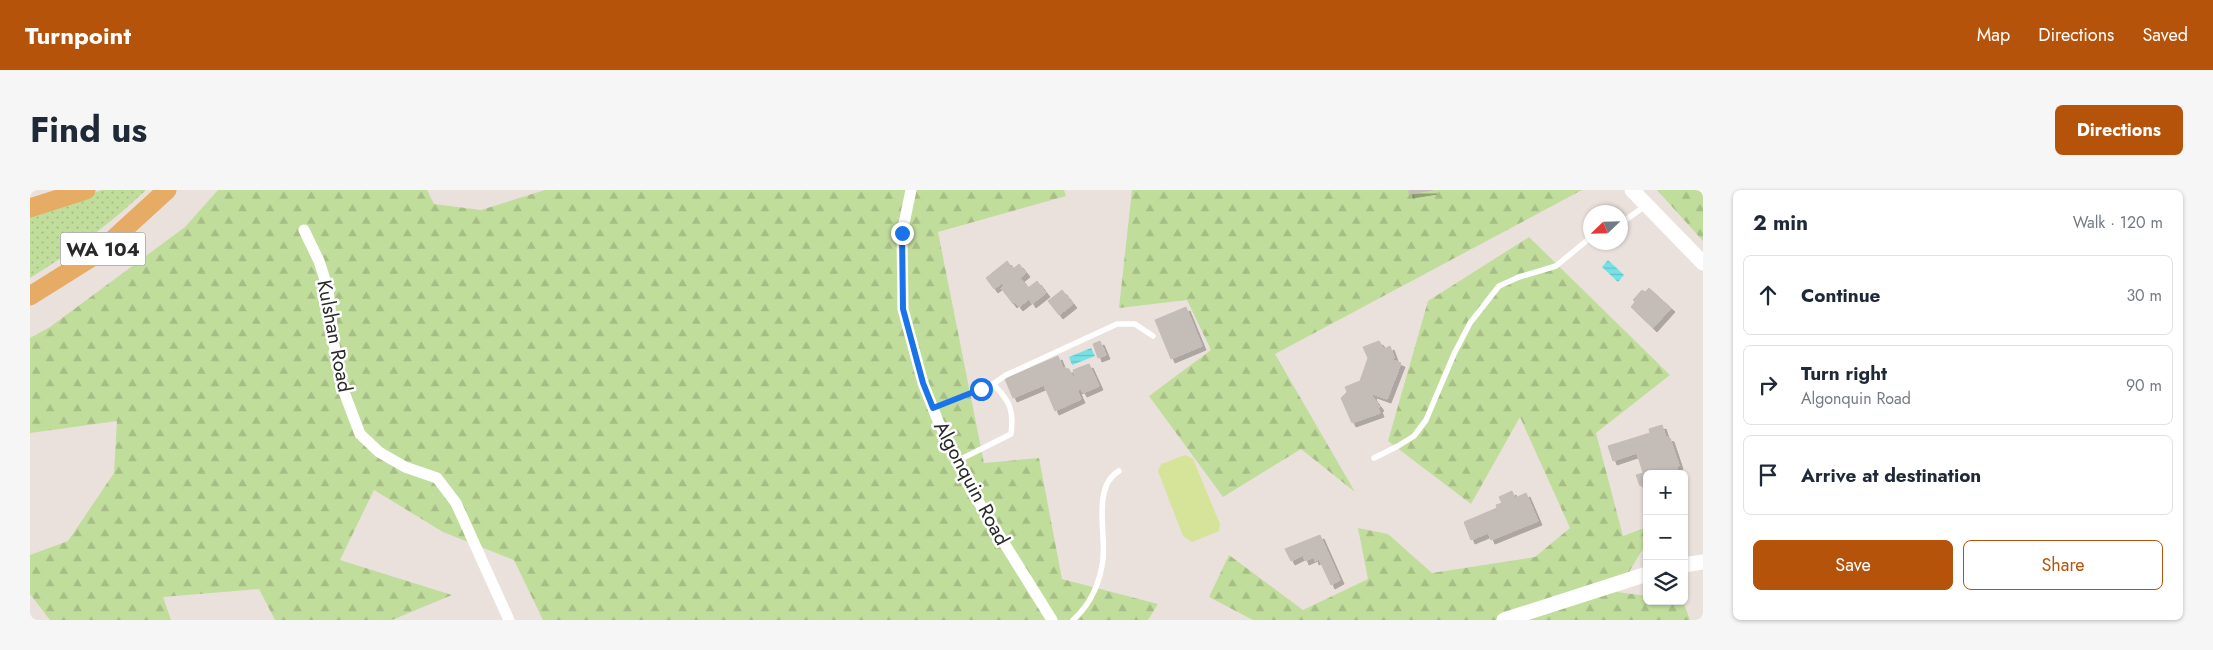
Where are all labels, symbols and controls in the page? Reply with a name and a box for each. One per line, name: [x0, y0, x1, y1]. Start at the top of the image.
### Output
text: Turnpoint: [25, 18, 131, 53]
text: Map: [1977, 22, 2010, 48]
text: Directions: [2038, 22, 2114, 48]
text: Saved: [2142, 22, 2188, 48]
text: Find us: [30, 105, 147, 155]
button: Directions: [2055, 105, 2183, 155]
north arrow: [1583, 205, 1628, 250]
text: 2 min: [1753, 208, 1808, 238]
text: Walk · 120 m: [2073, 211, 2163, 234]
route end: [891, 222, 914, 245]
road number: WA 104: [60, 232, 146, 266]
street label: Kulshan Road: [309, 278, 360, 395]
icon: ahead: [1754, 281, 1782, 309]
text: Continue: [1801, 282, 1880, 309]
text: 30 m: [2126, 284, 2162, 307]
text: Turn right: [1801, 360, 1887, 387]
icon: right: [1754, 371, 1782, 399]
text: 90 m: [2126, 374, 2162, 397]
route start: [970, 378, 993, 401]
text: Algonquin Road: [1801, 387, 1911, 410]
street label: Algonquin Road: [927, 416, 1017, 551]
icon: arrive: [1754, 461, 1782, 489]
text: Arrive at destination: [1801, 462, 1981, 489]
map controls: [1643, 470, 1688, 605]
button: +: [1643, 470, 1688, 515]
button: −: [1643, 515, 1688, 560]
button: Save: [1753, 540, 1953, 590]
button: Share: [1963, 540, 2163, 590]
button: layers: [1643, 560, 1688, 605]

